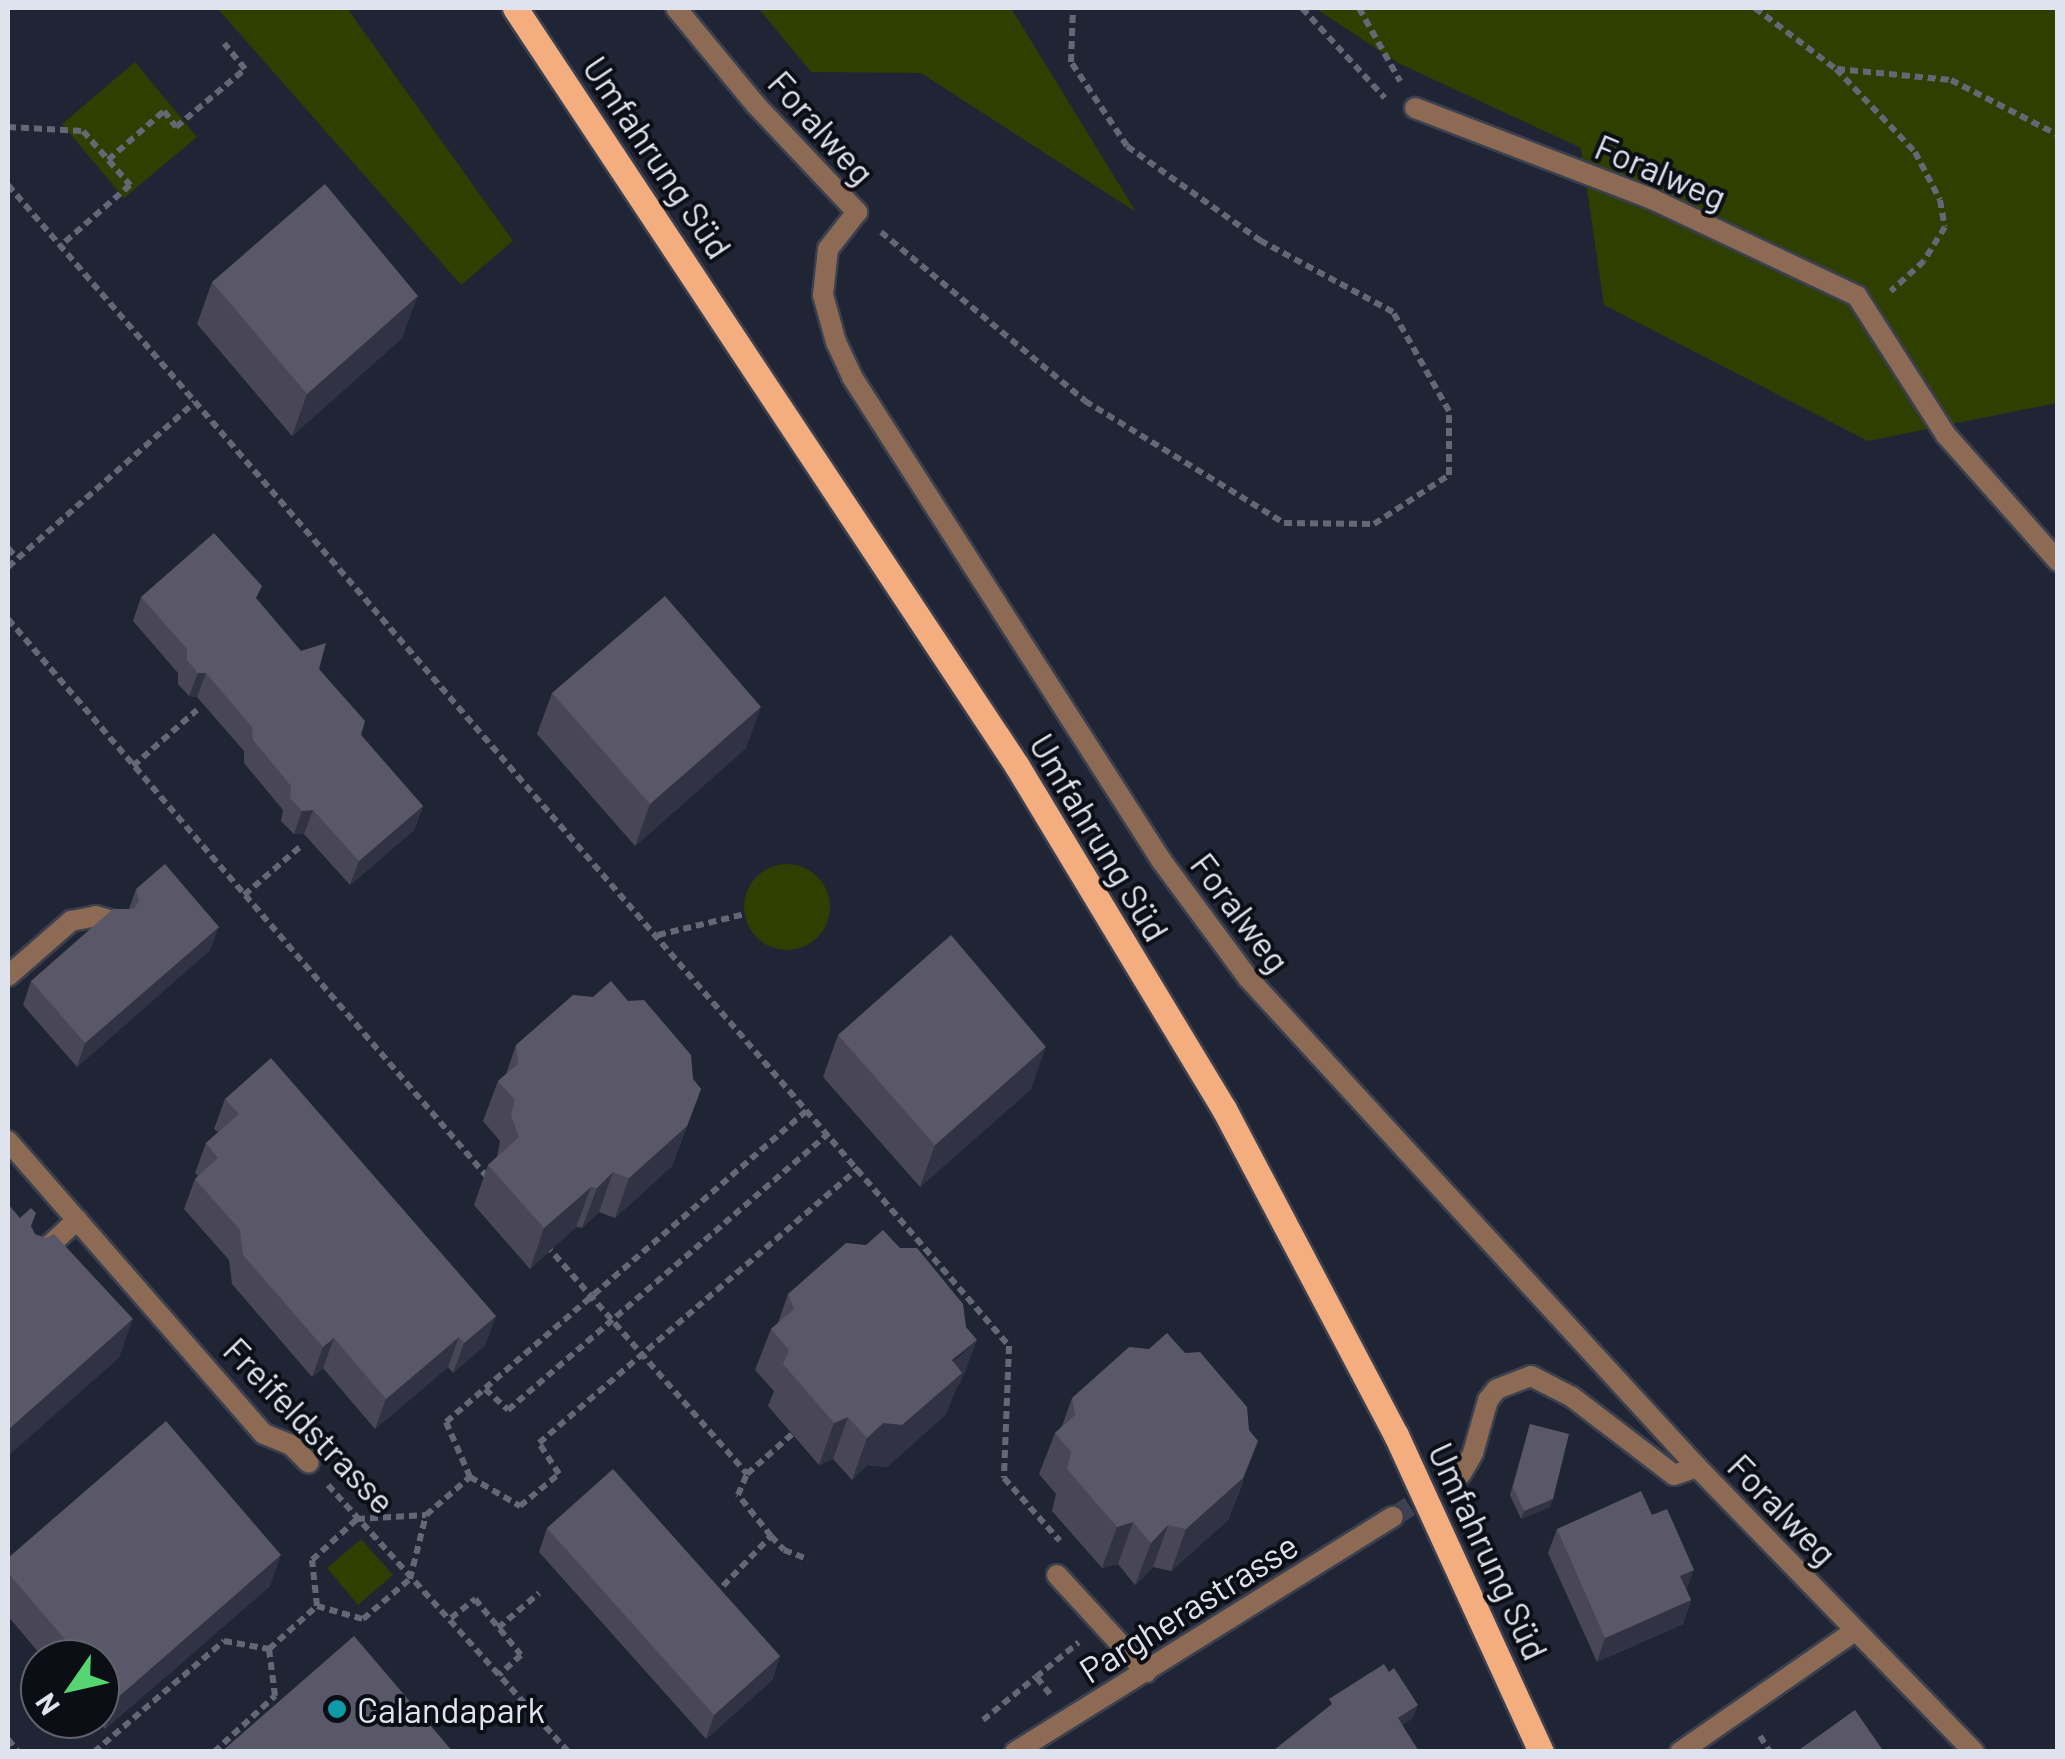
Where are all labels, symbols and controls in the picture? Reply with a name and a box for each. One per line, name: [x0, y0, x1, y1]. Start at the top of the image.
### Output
street label: Umfahrung Süd: [575, 48, 741, 266]
street label: Foralweg: [760, 62, 884, 192]
street label: Foralweg: [1589, 125, 1733, 217]
street label: Umfahrung Süd: [1022, 726, 1178, 948]
street label: Foralweg: [1183, 844, 1299, 980]
street label: Freifeldstrasse: [216, 1328, 404, 1522]
street label: Umfahrung Süd: [1420, 1436, 1558, 1666]
street label: Foralweg: [1720, 1445, 1846, 1573]
street label: Pargherastrasse: [1071, 1523, 1305, 1691]
north arrow: [20, 1639, 120, 1739]
text: N: [27, 1687, 66, 1722]
place label: Calandapark: [357, 1688, 545, 1730]
marker: Calandapark: [326, 1698, 348, 1720]

